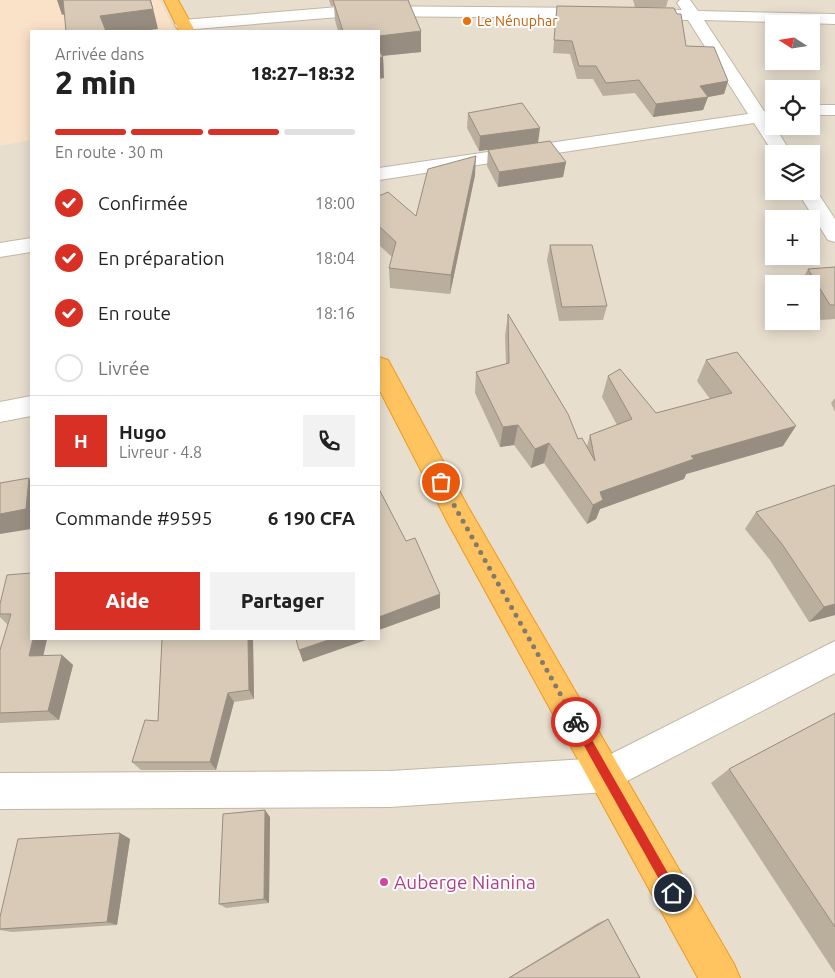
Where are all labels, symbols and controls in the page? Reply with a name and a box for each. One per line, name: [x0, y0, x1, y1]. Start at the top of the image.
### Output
place label: Le Nénuphar: [477, 13, 558, 29]
marker: Le Nénuphar: [461, 15, 473, 27]
north arrow: [765, 15, 820, 70]
map controls: [765, 15, 820, 330]
text: Arrivée dans: [55, 45, 144, 63]
text: 18:27–18:32: [250, 62, 355, 84]
text: 2 min: [55, 64, 136, 100]
button: locate: [765, 80, 820, 135]
text: En route · 30 m: [55, 143, 163, 161]
button: layers: [765, 145, 820, 200]
icon: check: [55, 189, 83, 217]
text: Confirmée: [98, 192, 188, 214]
text: 18:00: [315, 194, 355, 212]
button: +: [765, 210, 820, 265]
icon: check: [55, 244, 83, 272]
text: En préparation: [98, 247, 225, 269]
text: 18:04: [315, 249, 355, 267]
button: −: [765, 275, 820, 330]
icon: check: [55, 299, 83, 327]
text: En route: [98, 302, 171, 324]
text: 18:16: [315, 304, 355, 322]
text: Livrée: [98, 357, 150, 379]
button: phone: [303, 415, 355, 467]
text: Hugo: [119, 421, 167, 443]
text: H: [74, 430, 88, 452]
text: Livreur · 4.8: [119, 443, 202, 461]
pin: [420, 461, 462, 503]
icon: bag: [427, 468, 455, 496]
text: Commande #9595: [55, 507, 212, 529]
text: 6 190 CFA: [268, 507, 355, 529]
button: Aide: [55, 572, 200, 630]
button: Partager: [210, 572, 355, 630]
courier: [551, 697, 601, 747]
icon: bike: [562, 708, 590, 736]
place label: Auberge Nianina: [394, 871, 536, 893]
pin: [652, 872, 694, 914]
marker: Auberge Nianina: [378, 876, 390, 888]
icon: home: [659, 879, 687, 907]

